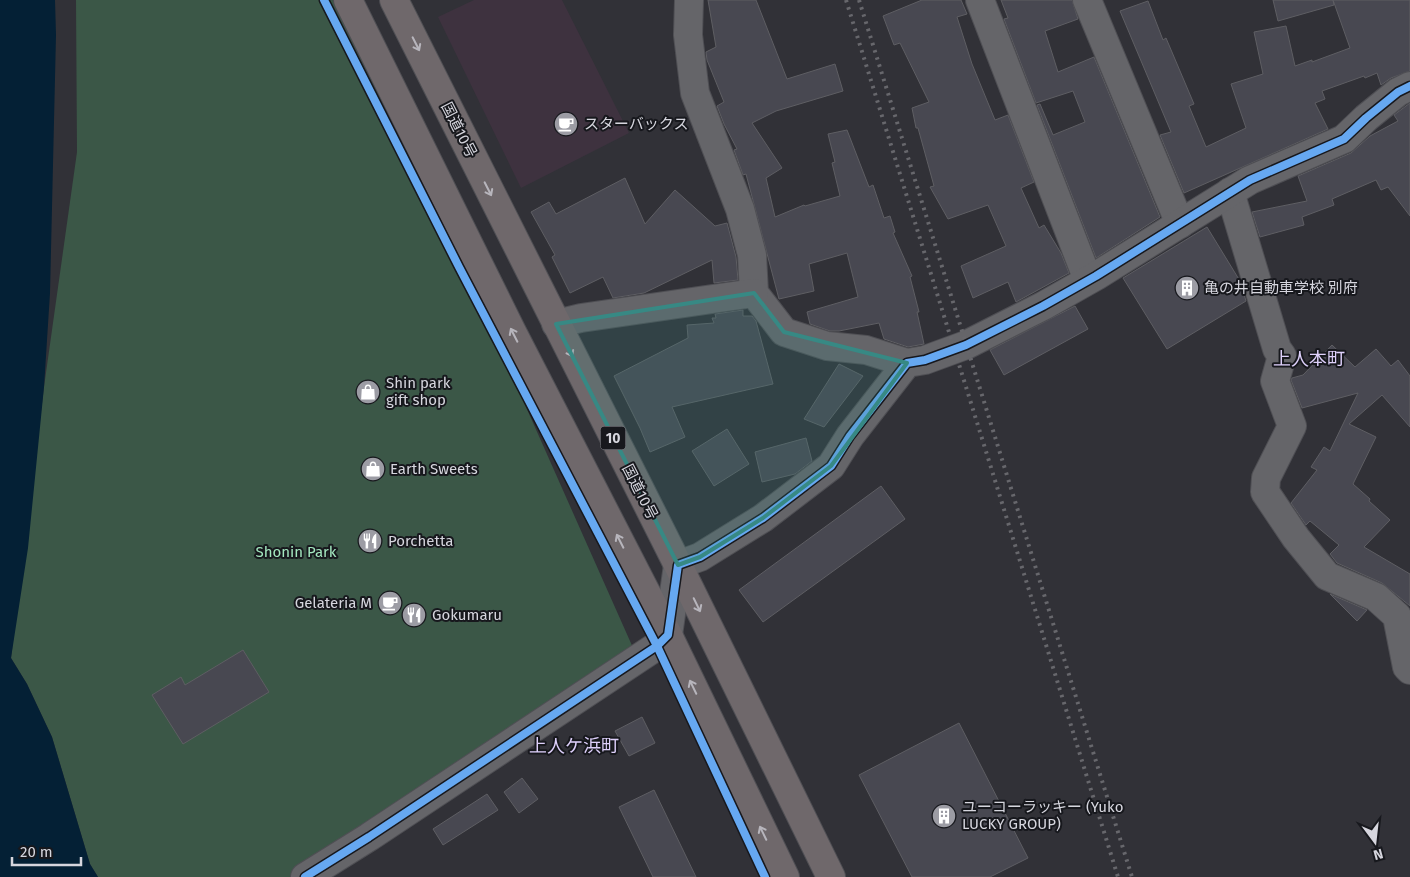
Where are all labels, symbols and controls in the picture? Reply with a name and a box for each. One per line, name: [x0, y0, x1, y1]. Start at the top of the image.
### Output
one-way arrow: [411, 36, 421, 51]
street label: 国道10号: [437, 99, 481, 161]
cafe icon: スターバックス: [553, 111, 579, 137]
place label: スターバックス: [584, 115, 688, 133]
one-way arrow: [484, 181, 493, 196]
building icon: 亀の井自動車学校 別府: [1174, 275, 1200, 301]
place label: 亀の井自動車学校 別府: [1204, 279, 1358, 297]
one-way arrow: [509, 328, 518, 343]
one-way arrow: [565, 342, 574, 357]
district label: 上人本町: [1273, 348, 1345, 370]
place label: Shin park gift shop: [386, 374, 451, 409]
shop icon: Shin park gift shop: [355, 379, 381, 405]
road number: 10: [600, 426, 626, 449]
shop icon: Earth Sweets: [360, 456, 386, 482]
place label: Earth Sweets: [390, 460, 478, 478]
street label: 国道10号: [618, 461, 662, 523]
restaurant icon: Porchetta: [357, 528, 383, 554]
place label: Porchetta: [388, 532, 453, 550]
one-way arrow: [615, 534, 625, 549]
park label: Shonin Park: [255, 543, 337, 561]
cafe icon: Gelateria M: [377, 590, 403, 616]
place label: Gelateria M: [295, 594, 372, 612]
one-way arrow: [692, 597, 702, 612]
restaurant icon: Gokumaru: [401, 602, 427, 628]
place label: Gokumaru: [432, 606, 502, 624]
one-way arrow: [688, 679, 698, 694]
district label: 上人ケ浜町: [529, 735, 619, 757]
place label: ユーコーラッキー (Yuko LUCKY GROUP): [962, 798, 1123, 833]
building icon: ユーコーラッキー (Yuko LUCKY GROUP): [931, 803, 957, 829]
north arrow: [1350, 817, 1400, 867]
one-way arrow: [758, 826, 768, 841]
scale bar: [12, 834, 81, 866]
text: 20 m: [20, 843, 53, 861]
text: N: [1372, 845, 1385, 863]

